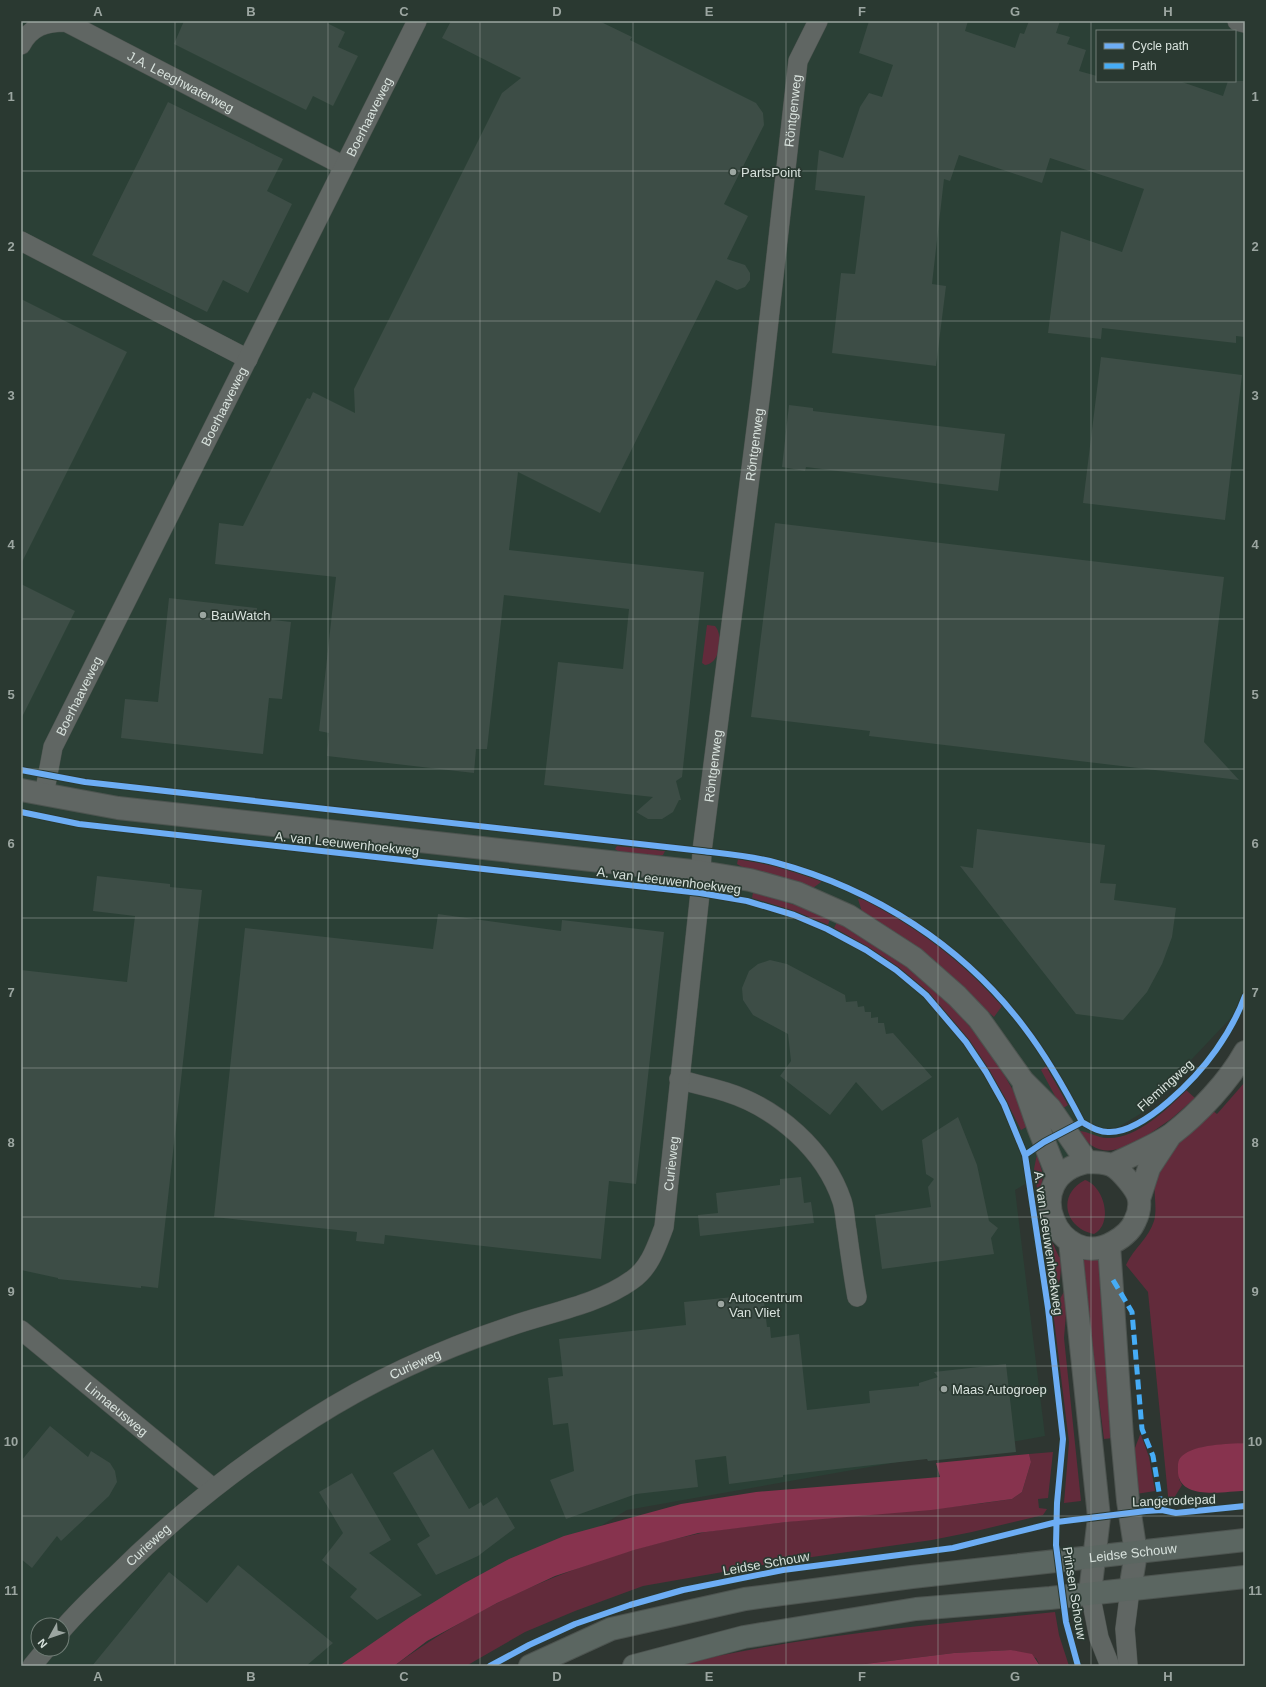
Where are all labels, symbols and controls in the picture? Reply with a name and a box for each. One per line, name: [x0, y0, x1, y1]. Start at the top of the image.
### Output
text: A: [93, 4, 103, 19]
text: B: [246, 4, 256, 19]
text: C: [399, 4, 409, 19]
text: D: [552, 4, 562, 19]
text: E: [705, 4, 714, 19]
text: F: [858, 4, 866, 19]
text: G: [1010, 4, 1020, 19]
text: H: [1163, 4, 1173, 19]
legend: [1096, 30, 1236, 82]
text: Cycle path: [1132, 39, 1189, 53]
street label: J.A. Leeghwaterweg: [125, 48, 236, 116]
text: Path: [1132, 59, 1157, 73]
street label: Röntgenweg: [781, 74, 804, 148]
street label: Boerhaaveweg: [343, 75, 396, 159]
text: 1: [7, 89, 15, 104]
text: 1: [1251, 89, 1259, 104]
place label: PartsPoint: [741, 165, 801, 180]
marker: PartsPoint: [728, 167, 738, 177]
text: 2: [7, 239, 15, 254]
text: 2: [1251, 239, 1259, 254]
street label: Boerhaaveweg: [198, 364, 250, 449]
text: 3: [7, 388, 15, 403]
text: 3: [1251, 388, 1259, 403]
street label: Röntgenweg: [743, 407, 767, 482]
text: 4: [7, 537, 15, 552]
text: 4: [1251, 537, 1259, 552]
place label: BauWatch: [211, 608, 271, 623]
marker: BauWatch: [198, 610, 208, 620]
street label: Boerhaaveweg: [53, 654, 105, 738]
text: 5: [7, 687, 15, 702]
text: 5: [1251, 687, 1259, 702]
street label: Röntgenweg: [701, 729, 725, 803]
street label: A. van Leeuwenhoekweg: [274, 828, 420, 859]
text: 6: [7, 836, 15, 851]
text: 6: [1251, 836, 1259, 851]
street label: A. van Leeuwenhoekweg: [596, 864, 742, 897]
text: 7: [7, 985, 15, 1000]
text: 7: [1251, 985, 1259, 1000]
street label: Flemingweg: [1134, 1056, 1196, 1114]
text: 8: [7, 1135, 15, 1150]
text: 8: [1251, 1135, 1259, 1150]
street label: Curieweg: [661, 1136, 682, 1192]
street label: A. van Leeuwenhoekweg: [1031, 1170, 1066, 1316]
text: 9: [7, 1284, 15, 1299]
text: 9: [1251, 1284, 1259, 1299]
place label: Autocentrum Van Vliet: [729, 1290, 803, 1320]
marker: Autocentrum Van Vliet: [716, 1299, 726, 1309]
street label: Curieweg: [387, 1346, 443, 1383]
street label: Linnaeusweg: [82, 1379, 151, 1439]
place label: Maas Autogroep: [952, 1382, 1047, 1397]
marker: Maas Autogroep: [939, 1384, 949, 1394]
text: 10: [4, 1434, 18, 1449]
text: 10: [1248, 1434, 1262, 1449]
street label: Langerodepad: [1132, 1492, 1216, 1509]
street label: Curieweg: [123, 1521, 173, 1569]
street label: Leidse Schouw: [1088, 1541, 1178, 1565]
street label: Prinsen Schouw: [1060, 1546, 1089, 1641]
street label: Leidse Schouw: [721, 1548, 811, 1579]
text: 11: [4, 1583, 18, 1598]
text: 11: [1248, 1583, 1262, 1598]
north arrow: [30, 1617, 70, 1657]
text: N: [35, 1636, 49, 1650]
text: A: [93, 1669, 103, 1684]
text: B: [246, 1669, 256, 1684]
text: C: [399, 1669, 409, 1684]
text: D: [552, 1669, 562, 1684]
text: E: [705, 1669, 714, 1684]
text: F: [858, 1669, 866, 1684]
text: G: [1010, 1669, 1020, 1684]
text: H: [1163, 1669, 1173, 1684]

